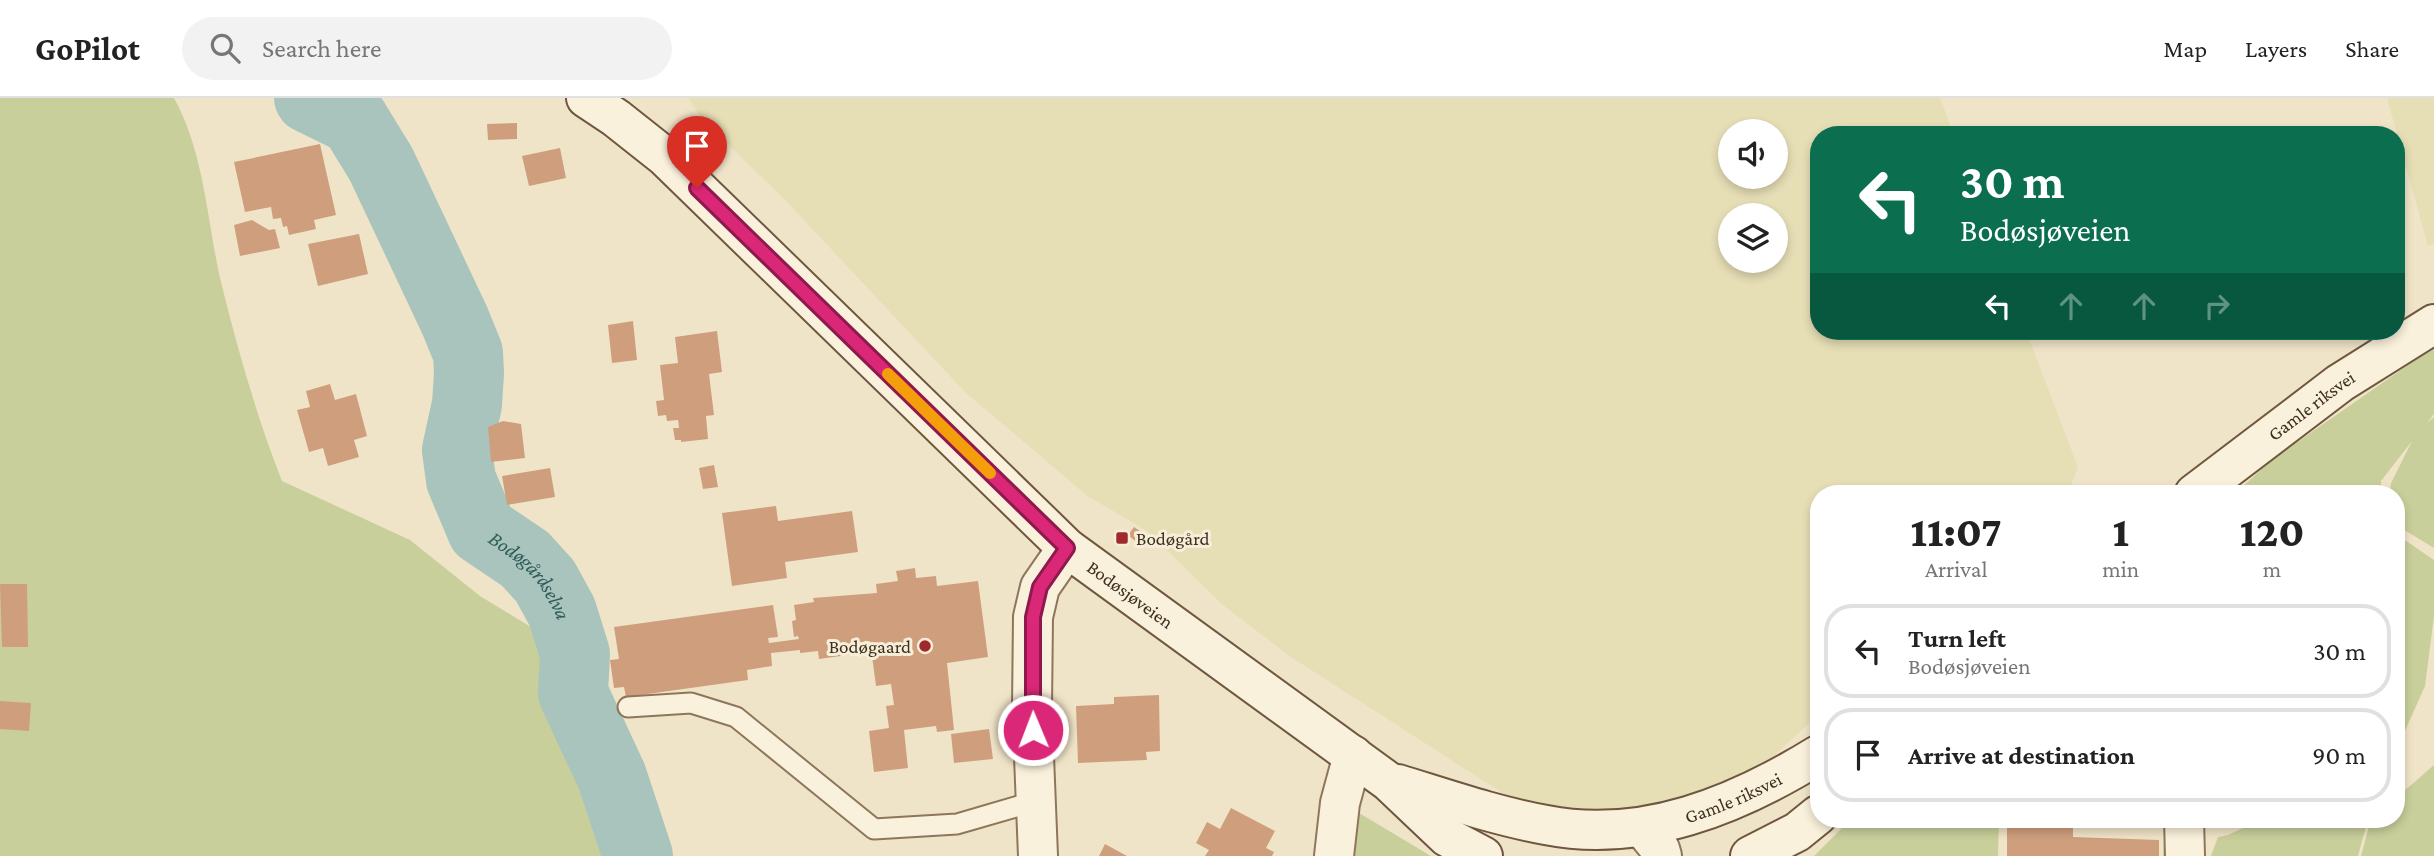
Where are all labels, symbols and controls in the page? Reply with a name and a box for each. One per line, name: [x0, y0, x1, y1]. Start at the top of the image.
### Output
search box: [182, 17, 672, 80]
icon: search: [206, 29, 244, 67]
text: GoPilot: [35, 30, 140, 67]
text: Search here: [262, 34, 381, 63]
text: Map: [2163, 35, 2207, 62]
text: Layers: [2245, 35, 2307, 62]
text: Share: [2345, 35, 2399, 62]
pin: [667, 116, 727, 188]
map controls: [1718, 119, 1788, 273]
button: sound: [1718, 119, 1788, 189]
icon: arrive: [678, 127, 716, 165]
icon: left: [1845, 154, 1936, 245]
text: 30 m: [1960, 154, 2065, 209]
button: layers: [1718, 203, 1788, 273]
text: Bodøsjøveien: [1960, 212, 2131, 248]
icon: left: [1979, 287, 2017, 325]
icon: ahead: [2052, 287, 2090, 325]
icon: ahead: [2125, 287, 2163, 325]
icon: right: [2198, 287, 2236, 325]
street label: Gamle riksvei: [2264, 366, 2359, 445]
text: 11:07: [1911, 508, 2002, 555]
text: 1: [2113, 508, 2129, 555]
text: 120: [2240, 508, 2304, 555]
water label: Bodøgårdselva: [484, 526, 576, 623]
place label: Bodøgård: [1136, 528, 1209, 549]
marker: Bodøgård: [1114, 530, 1130, 546]
street label: Bodøsjøveien: [1083, 556, 1177, 633]
text: Arrival: [1925, 556, 1987, 582]
text: min: [2102, 556, 2139, 582]
text: m: [2263, 556, 2281, 582]
text: Turn left: [1908, 624, 2006, 653]
icon: left: [1849, 632, 1887, 670]
place label: Bodøgaard: [829, 636, 911, 657]
text: 30 m: [2313, 637, 2366, 666]
marker: Bodøgaard: [917, 638, 933, 654]
text: Bodøsjøveien: [1908, 653, 2031, 679]
position arrow: [996, 693, 1070, 767]
icon: arrive: [1849, 736, 1887, 774]
text: Arrive at destination: [1908, 741, 2135, 770]
text: 90 m: [2312, 741, 2366, 770]
street label: Gamle riksvei: [1682, 768, 1785, 827]

